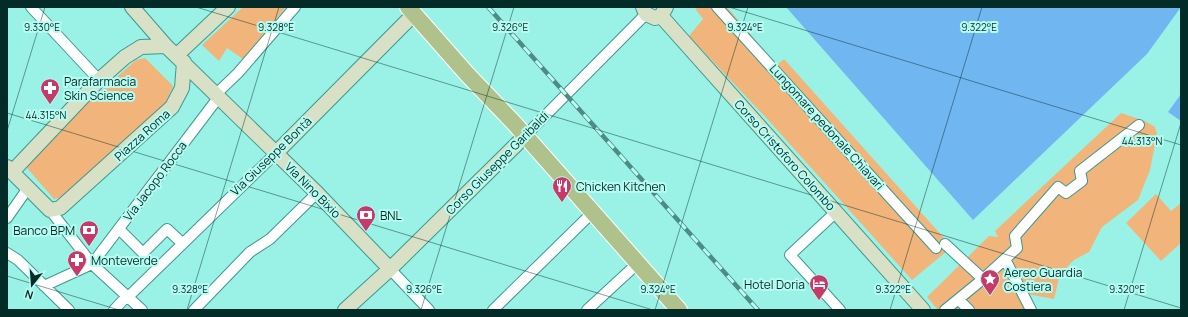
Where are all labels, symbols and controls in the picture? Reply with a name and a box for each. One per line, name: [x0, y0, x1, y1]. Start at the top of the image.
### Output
text: 9.330°E: [24, 20, 60, 34]
text: 9.328°E: [258, 20, 294, 34]
text: 9.326°E: [492, 20, 528, 34]
text: 9.324°E: [727, 20, 763, 34]
text: 9.322°E: [961, 20, 997, 34]
street label: Lungomare pedonale Chiavari: [766, 60, 888, 194]
place label: Parafarmacia Skin Science: [64, 73, 136, 104]
pharmacy icon: Parafarmacia Skin Science: [39, 77, 61, 105]
street label: Corso Cristoforo Colombo: [730, 96, 840, 214]
street label: Piazza Roma: [110, 105, 174, 165]
text: 44.315°N: [26, 108, 67, 122]
street label: Corso Giuseppe Garibaldi: [442, 108, 552, 218]
street label: Via Giuseppe Bontà: [227, 113, 315, 199]
text: 44.313°N: [1122, 134, 1162, 148]
street label: Via Jacopo Rocca: [119, 138, 191, 224]
street label: Via Nino Bixio: [281, 158, 345, 222]
restaurant icon: Chicken Kitchen: [551, 175, 573, 203]
place label: Chicken Kitchen: [576, 178, 666, 195]
bank icon: BNL: [355, 204, 377, 232]
place label: BNL: [380, 207, 402, 224]
bank icon: Banco BPM: [78, 219, 100, 247]
place label: Banco BPM: [13, 222, 75, 239]
pharmacy icon: Monteverde: [66, 249, 88, 277]
place label: Monteverde: [91, 252, 158, 269]
place label: Aereo Guardia Costiera: [1004, 264, 1082, 295]
north arrow: [12, 265, 52, 305]
place icon: Aereo Guardia Costiera: [979, 268, 1001, 296]
hotel icon: Hotel Doria: [808, 273, 830, 301]
place label: Hotel Doria: [744, 276, 805, 293]
text: 9.328°E: [172, 282, 208, 296]
text: 9.326°E: [406, 282, 442, 296]
text: 9.324°E: [640, 282, 676, 296]
text: 9.322°E: [875, 282, 911, 296]
text: 9.320°E: [1109, 282, 1145, 296]
text: N: [23, 287, 35, 303]

